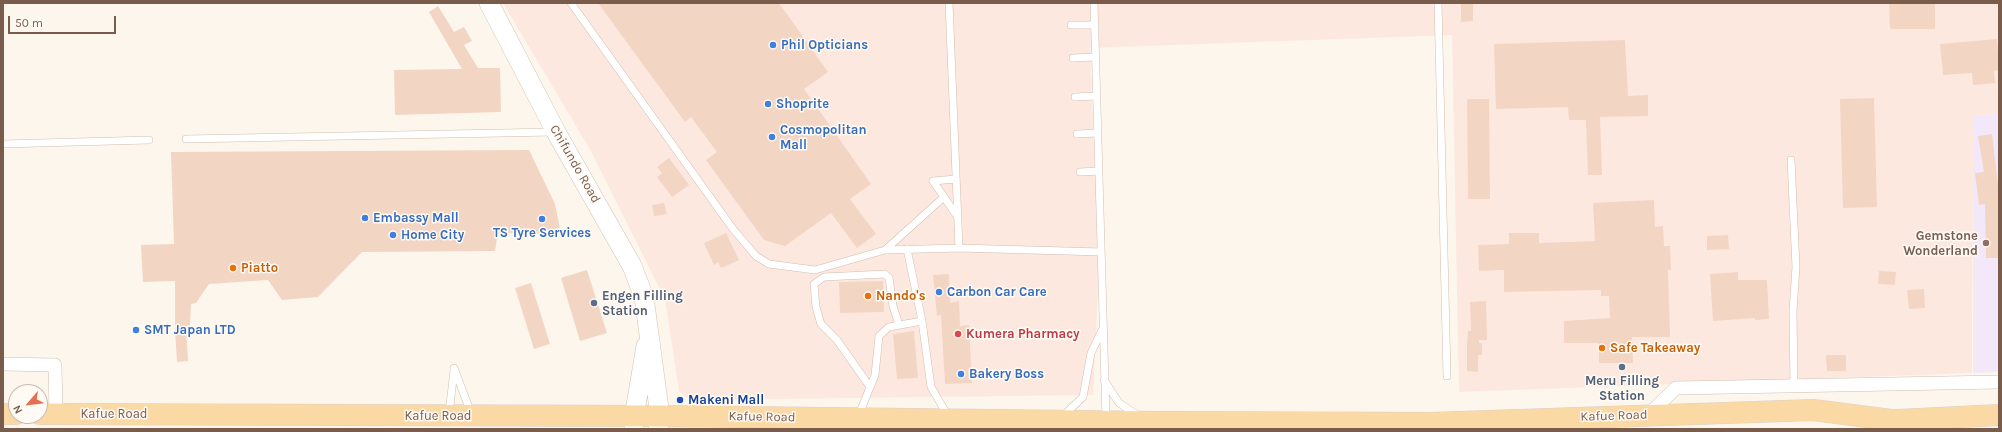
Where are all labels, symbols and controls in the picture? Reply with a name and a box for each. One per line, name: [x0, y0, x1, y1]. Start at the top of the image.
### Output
scale bar: [10, 8, 118, 34]
text: 50 m: [15, 16, 43, 30]
place label: Phil Opticians: [781, 37, 868, 53]
marker: Phil Opticians: [768, 40, 778, 50]
place label: Shoprite: [776, 96, 829, 112]
marker: Shoprite: [763, 99, 773, 109]
street label: Chifundo Road: [546, 122, 604, 206]
place label: Cosmopolitan Mall: [780, 122, 866, 153]
marker: Cosmopolitan Mall: [767, 132, 777, 142]
place label: Embassy Mall: [373, 210, 459, 226]
marker: Embassy Mall: [360, 213, 370, 223]
marker: TS Tyre Services: [537, 214, 547, 224]
place label: TS Tyre Services: [493, 225, 591, 241]
place label: Home City: [401, 227, 464, 243]
place label: Gemstone Wonderland: [1903, 228, 1978, 259]
marker: Home City: [388, 230, 398, 240]
marker: Gemstone Wonderland: [1981, 238, 1991, 248]
place label: Piatto: [241, 260, 278, 276]
marker: Piatto: [228, 263, 238, 273]
place label: Carbon Car Care: [947, 284, 1047, 300]
marker: Carbon Car Care: [934, 287, 944, 297]
place label: Engen Filling Station: [602, 288, 683, 319]
place label: Nando's: [876, 288, 926, 304]
marker: Nando's: [863, 291, 873, 301]
marker: Engen Filling Station: [589, 298, 599, 308]
place label: SMT Japan LTD: [144, 322, 236, 338]
marker: SMT Japan LTD: [131, 325, 141, 335]
place label: Kumera Pharmacy: [966, 326, 1080, 342]
marker: Kumera Pharmacy: [953, 329, 963, 339]
place label: Safe Takeaway: [1610, 340, 1700, 356]
marker: Safe Takeaway: [1597, 343, 1607, 353]
marker: Meru Filling Station: [1617, 362, 1627, 372]
place label: Bakery Boss: [969, 366, 1044, 382]
marker: Bakery Boss: [956, 369, 966, 379]
place label: Meru Filling Station: [1585, 373, 1659, 404]
north arrow: [8, 384, 48, 424]
place label: Makeni Mall: [688, 392, 764, 408]
marker: Makeni Mall: [675, 395, 685, 405]
text: N: [10, 403, 25, 416]
street label: Kafue Road: [80, 406, 148, 422]
street label: Kafue Road: [1580, 407, 1648, 425]
street label: Kafue Road: [404, 408, 472, 424]
street label: Kafue Road: [728, 409, 796, 425]

